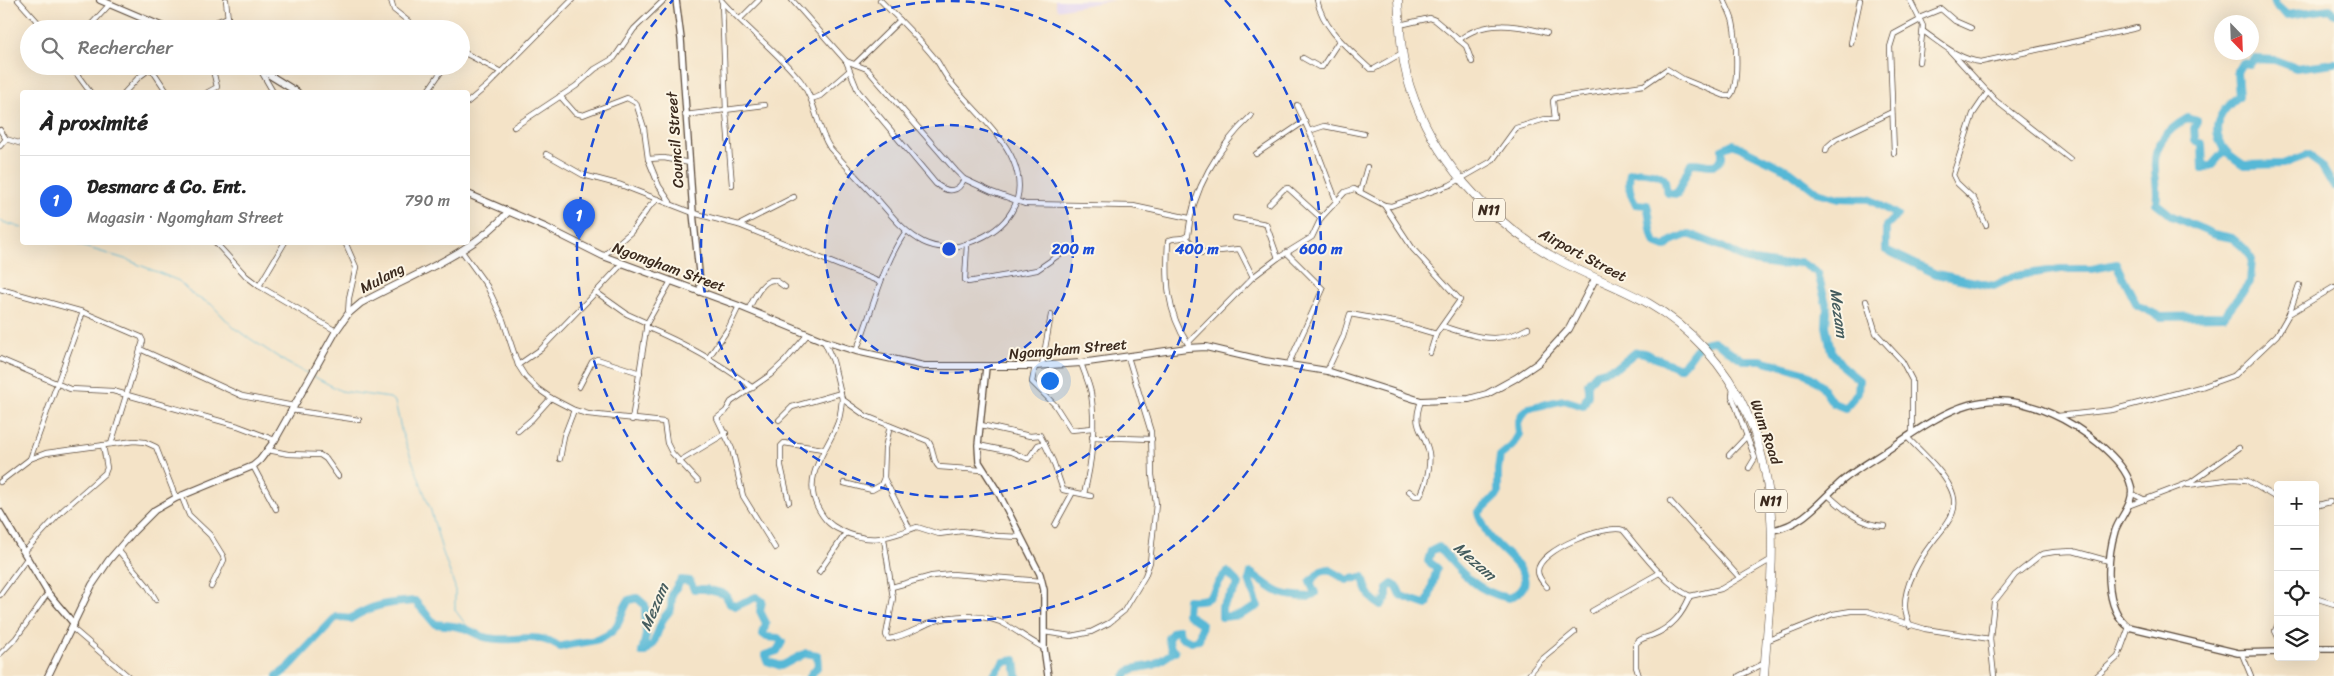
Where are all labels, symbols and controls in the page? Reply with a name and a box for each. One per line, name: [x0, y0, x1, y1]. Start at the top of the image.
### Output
north arrow: [2214, 15, 2259, 60]
search box: [20, 20, 470, 75]
text: Rechercher: [78, 31, 173, 64]
icon: search: [38, 34, 66, 62]
street label: Council Street: [659, 90, 691, 189]
text: À proximité: [40, 104, 148, 142]
text: Desmarc & Co. Ent.: [87, 170, 247, 203]
text: 1: [53, 186, 59, 215]
text: 790 m: [404, 186, 450, 215]
road number: N11: [1473, 198, 1505, 222]
pin: 1: [563, 199, 595, 240]
text: Magasin · Ngomgham Street: [87, 203, 284, 232]
street label: Airport Street: [1533, 220, 1632, 289]
street label: Ngomgham Street: [609, 235, 730, 300]
text: 200 m: [1050, 236, 1095, 262]
text: 400 m: [1174, 236, 1219, 262]
text: 600 m: [1299, 236, 1343, 262]
centre of rings: [940, 240, 958, 258]
street label: Mulang: [355, 255, 409, 301]
water label: Mezam: [1821, 287, 1857, 341]
street label: Ngomgham Street: [1008, 331, 1129, 367]
your location: [1037, 368, 1063, 394]
street label: Wum Road: [1743, 396, 1790, 469]
map controls: [2274, 481, 2319, 661]
button: +: [2274, 481, 2319, 526]
road number: N11: [1755, 490, 1787, 512]
button: −: [2274, 526, 2319, 571]
water label: Mezam: [1447, 534, 1504, 589]
button: locate: [2274, 571, 2319, 616]
water label: Mezam: [631, 577, 678, 635]
button: layers: [2274, 616, 2319, 661]

